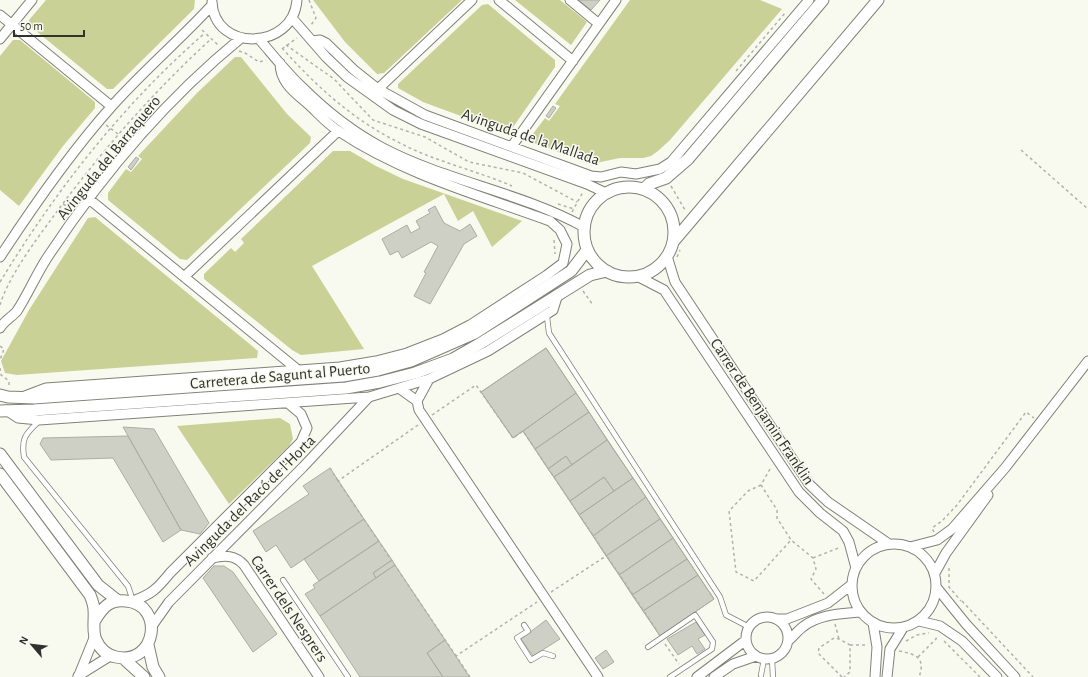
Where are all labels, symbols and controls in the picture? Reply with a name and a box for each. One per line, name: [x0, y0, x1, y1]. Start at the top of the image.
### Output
scale bar: [14, 12, 84, 38]
text: 50 m: [20, 20, 43, 32]
street label: Avinguda del Barraquero: [54, 92, 164, 223]
street label: Avinguda de la Mallada: [459, 106, 602, 168]
street label: Carrer de Benjamin Franklin: [706, 335, 817, 488]
street label: Carretera de Sagunt al Puerto: [189, 360, 371, 392]
street label: Avinguda del Racó de l'Horta: [181, 432, 318, 569]
street label: Carrer dels Nesprers: [248, 552, 331, 665]
north arrow: [12, 625, 52, 665]
text: N: [17, 635, 30, 647]

